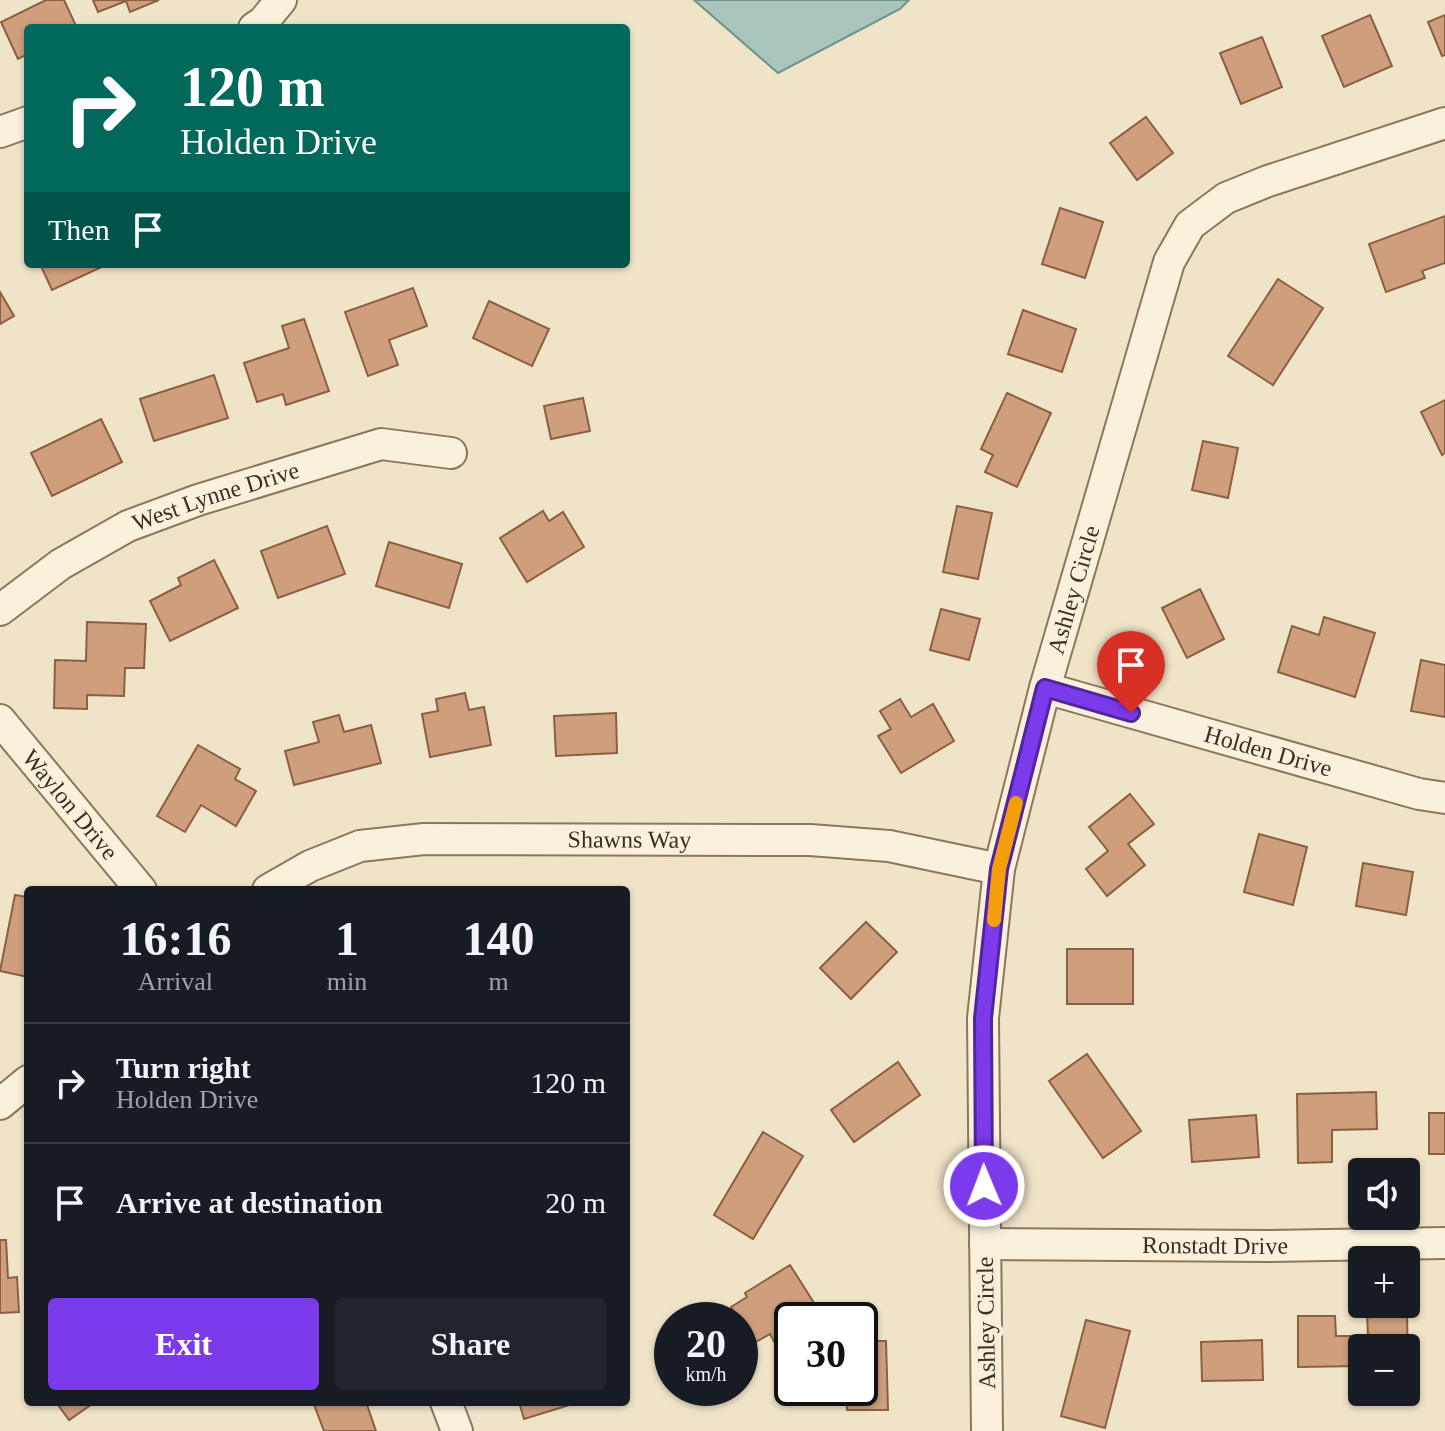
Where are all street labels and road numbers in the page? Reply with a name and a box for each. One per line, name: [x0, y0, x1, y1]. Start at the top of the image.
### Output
street label: West Lynne Drive: [129, 457, 302, 536]
street label: Ashley Circle: [1043, 522, 1105, 657]
street label: Holden Drive: [1201, 721, 1335, 782]
street label: Waylon Drive: [17, 745, 123, 865]
street label: Shawns Way: [568, 826, 691, 853]
street label: Ronstadt Drive: [1142, 1232, 1288, 1259]
street label: Ashley Circle: [972, 1256, 1000, 1390]

